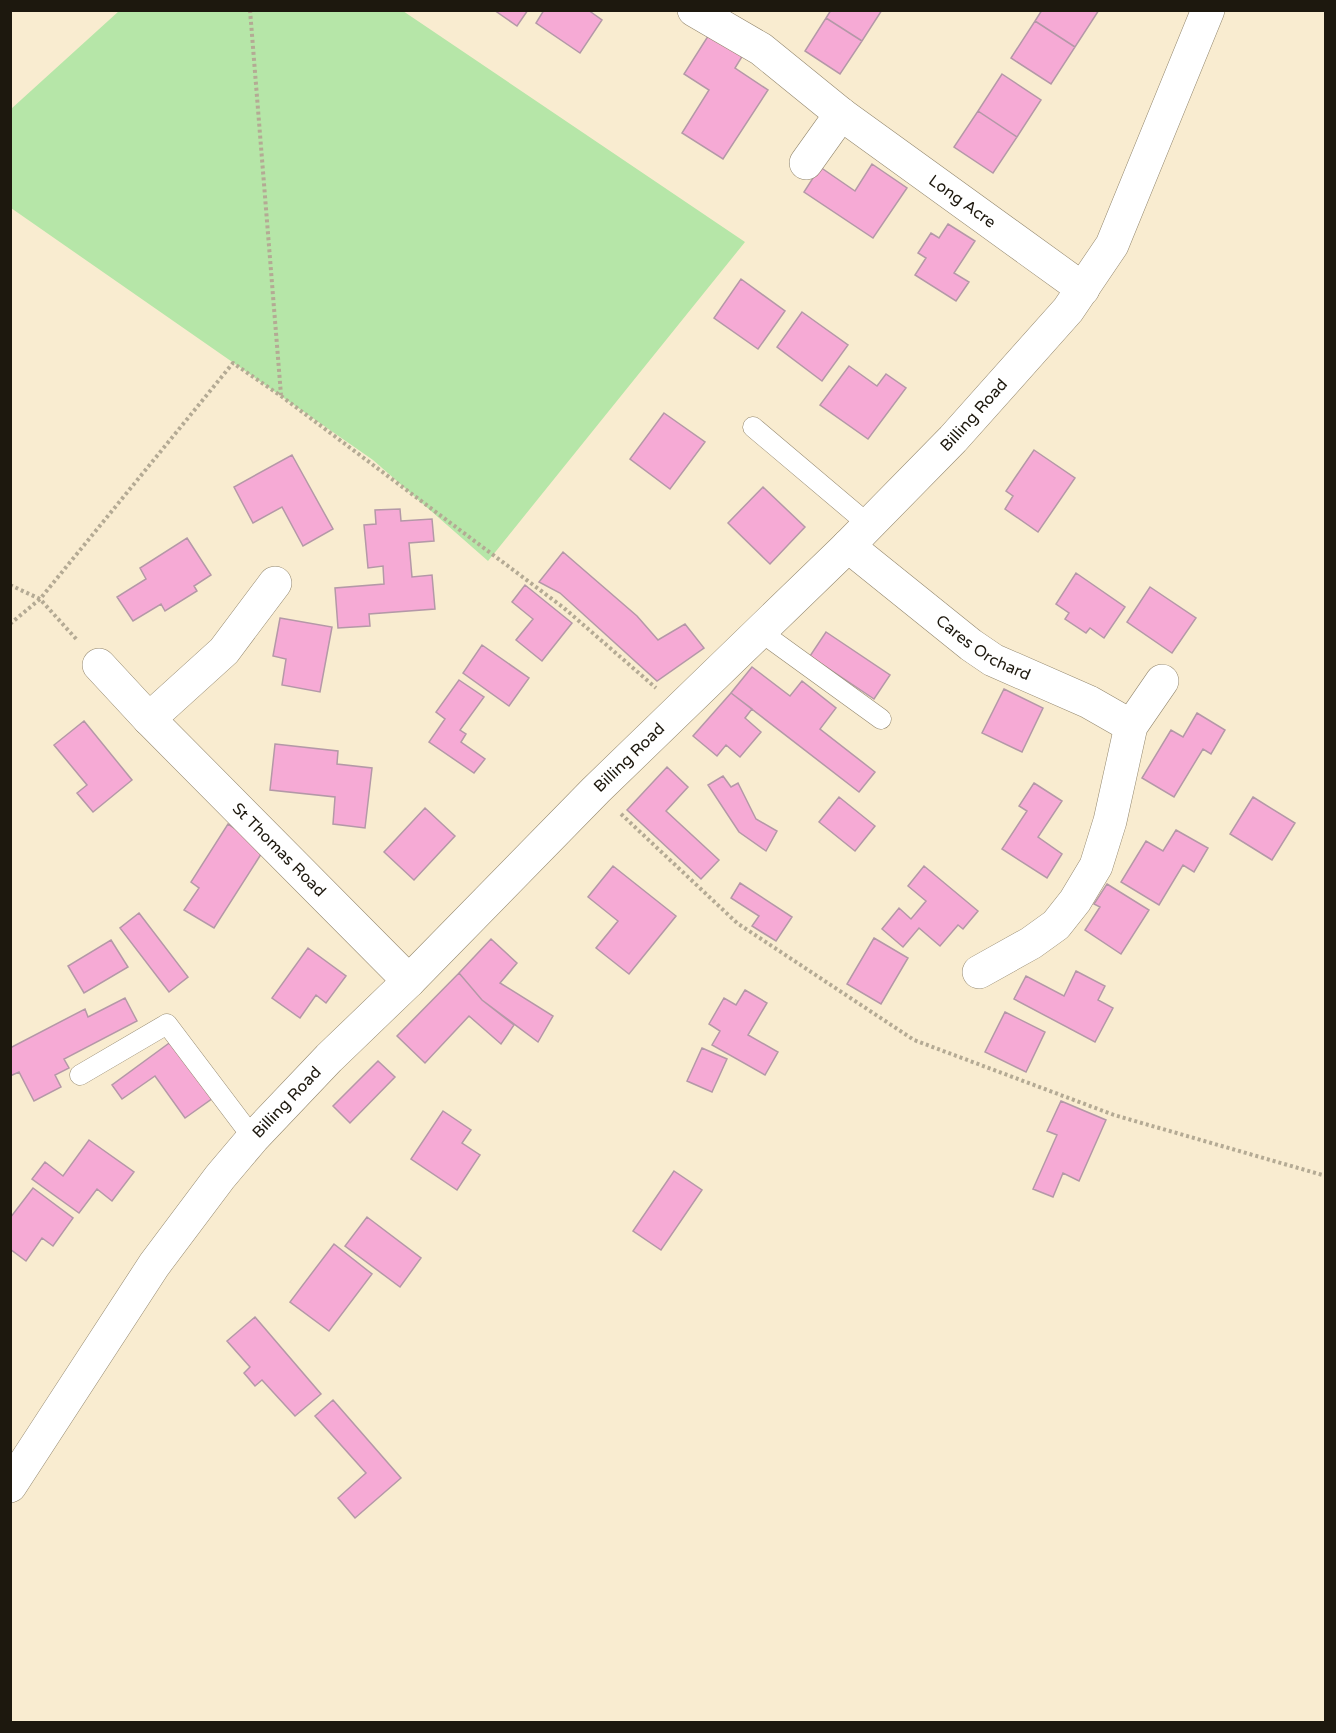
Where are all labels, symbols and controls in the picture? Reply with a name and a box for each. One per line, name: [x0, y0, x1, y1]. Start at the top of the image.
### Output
street label: Long Acre: [925, 171, 1000, 233]
street label: Billing Road: [936, 375, 1012, 456]
street label: Cares Orchard: [932, 611, 1034, 685]
street label: Billing Road: [590, 719, 669, 797]
street label: St Thomas Road: [228, 799, 330, 901]
street label: Billing Road: [248, 1062, 325, 1142]

